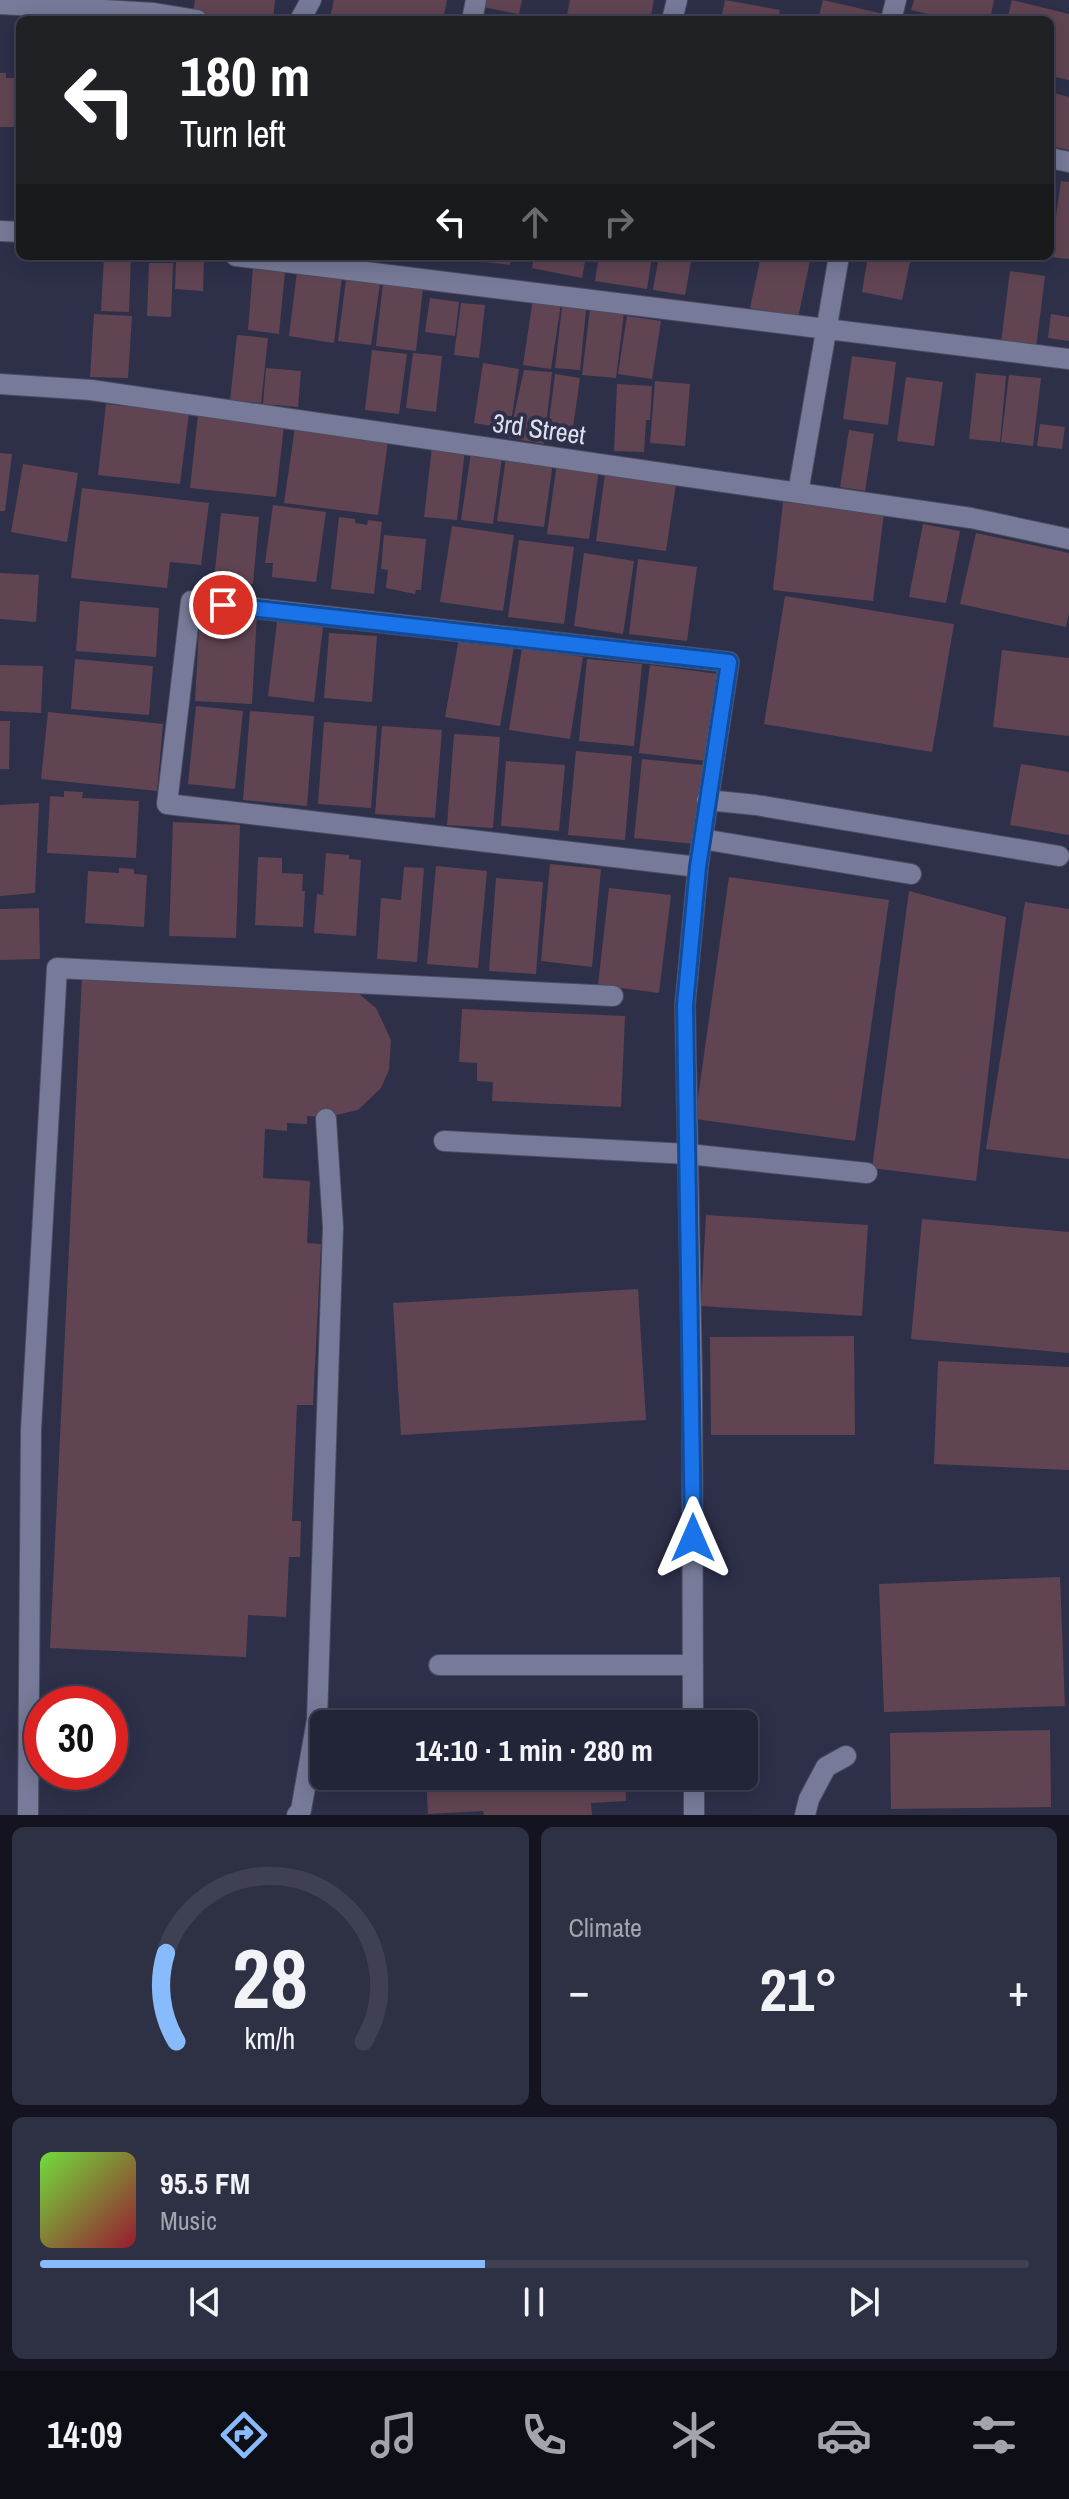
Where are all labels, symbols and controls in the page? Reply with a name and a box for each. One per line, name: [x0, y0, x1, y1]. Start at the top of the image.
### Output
text: 180 m: [180, 38, 310, 113]
icon: left: [48, 48, 152, 152]
text: Turn left: [180, 110, 286, 158]
icon: left: [429, 200, 473, 244]
icon: ahead: [513, 200, 557, 244]
icon: right: [597, 200, 641, 244]
street label: 3rd Street: [490, 405, 588, 452]
pin: [189, 571, 257, 639]
icon: arrive: [201, 583, 245, 627]
position arrow: [651, 1496, 735, 1580]
speed limit sign: 30: [24, 1686, 128, 1790]
text: 14:10 · 1 min · 280 m: [415, 1730, 653, 1770]
text: Climate: [569, 1910, 642, 1945]
text: 28: [232, 1922, 308, 2034]
text: 21°: [759, 1949, 838, 2030]
text: −: [569, 1960, 590, 2020]
text: +: [1008, 1960, 1029, 2020]
text: km/h: [245, 2019, 296, 2058]
text: 95.5 FM: [160, 2163, 250, 2203]
text: Music: [160, 2203, 217, 2238]
icon: previous: [183, 2280, 227, 2324]
icon: pause: [512, 2280, 556, 2324]
icon: next: [842, 2280, 886, 2324]
icon: directions: [216, 2407, 272, 2463]
icon: music: [366, 2407, 422, 2463]
icon: phone: [516, 2407, 572, 2463]
icon: climate: [666, 2407, 722, 2463]
icon: car: [816, 2407, 872, 2463]
icon: filters: [966, 2407, 1022, 2463]
text: 14:09: [47, 2411, 122, 2459]

